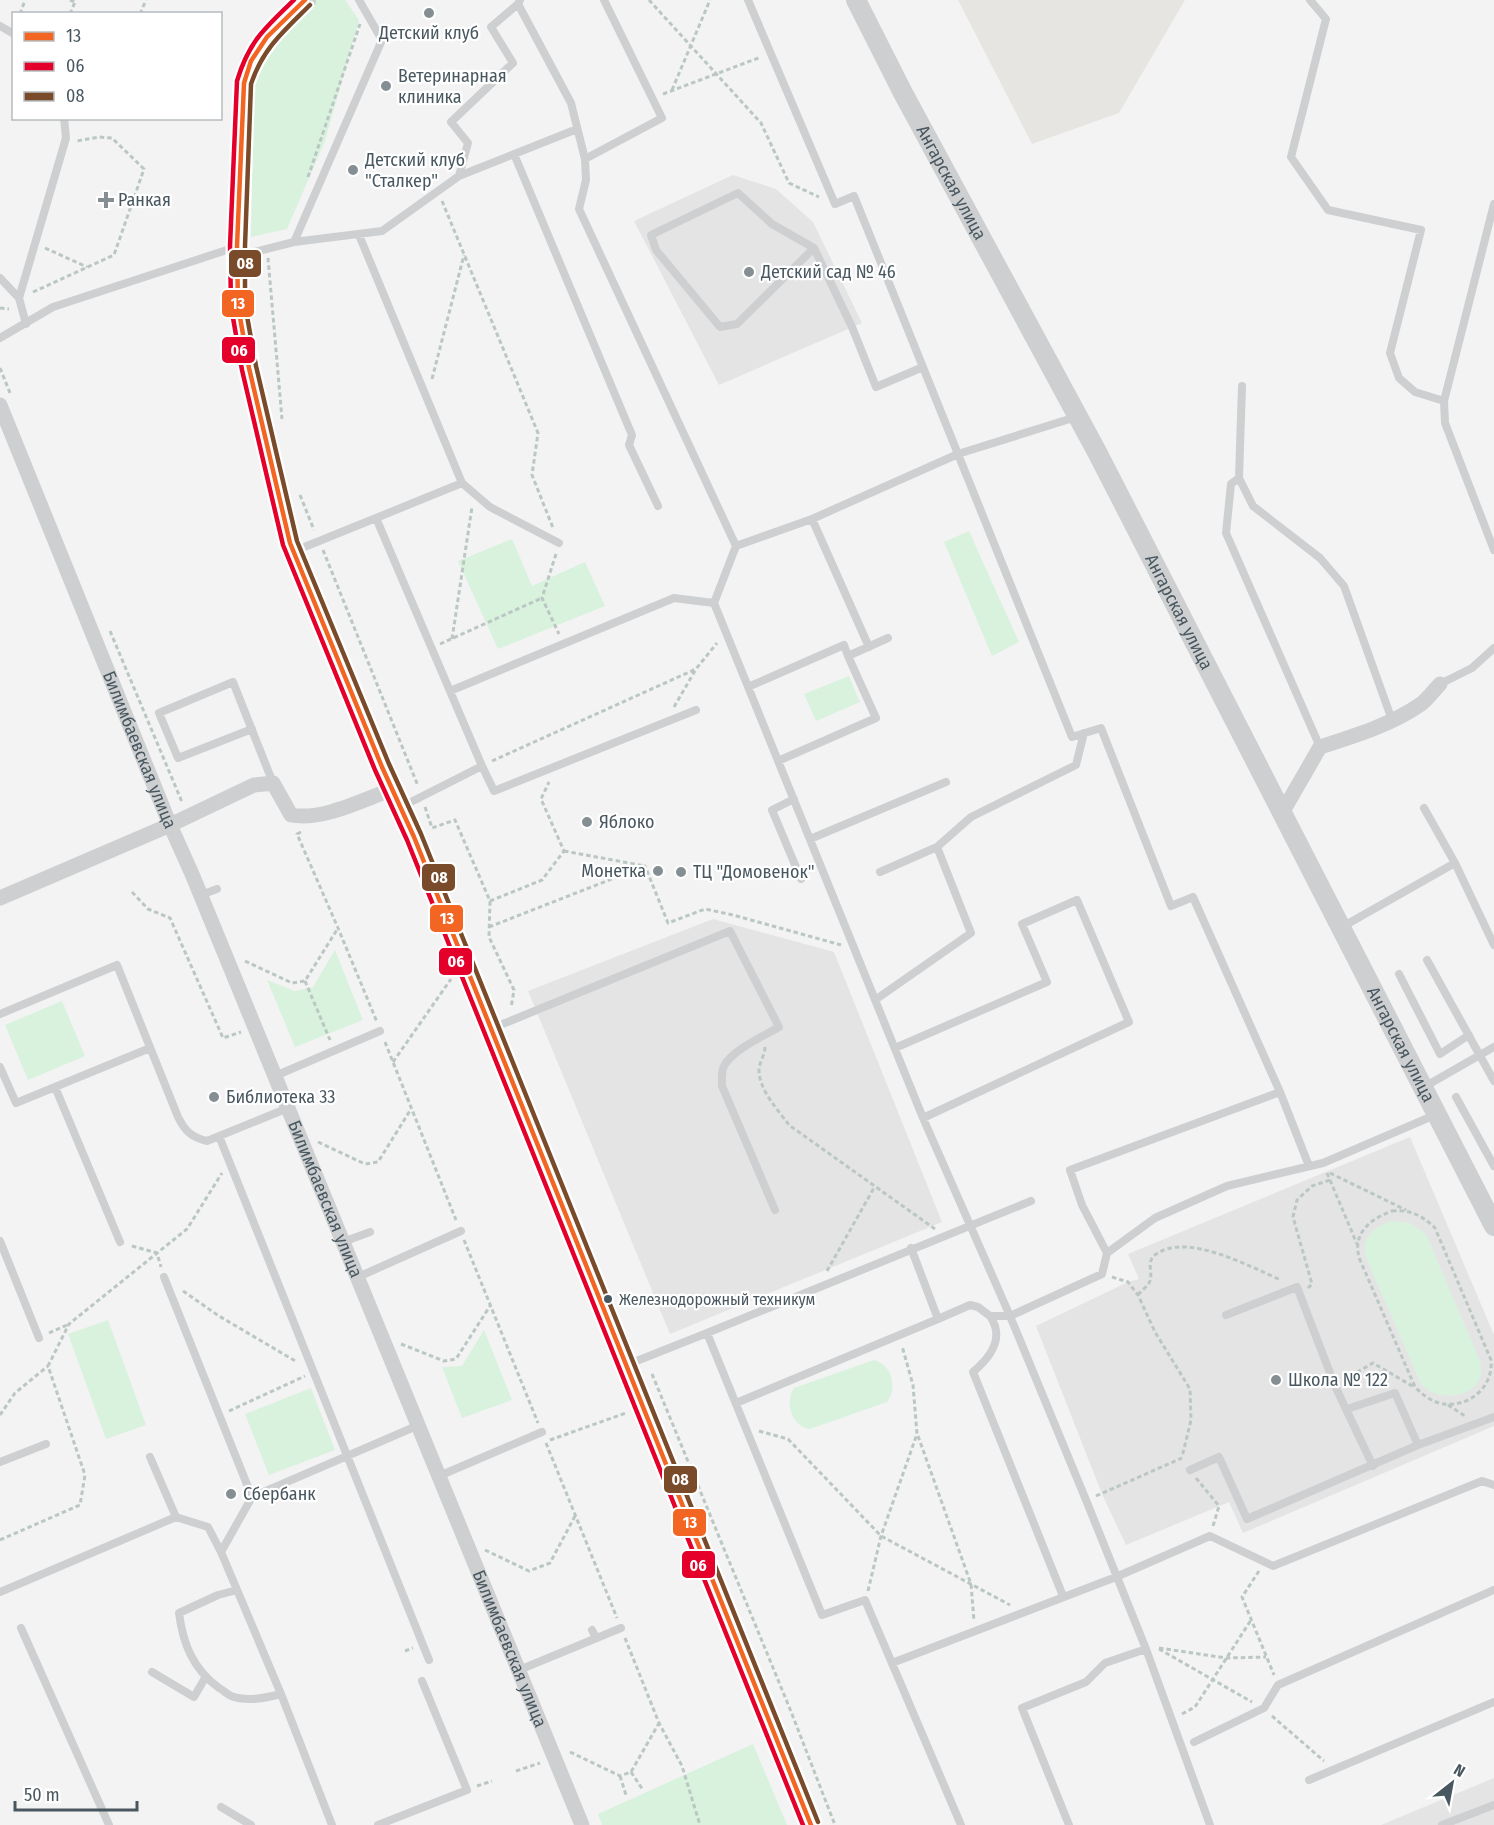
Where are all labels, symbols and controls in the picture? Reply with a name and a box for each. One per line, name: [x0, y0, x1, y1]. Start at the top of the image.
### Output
marker: Детский клуб: [422, 6, 436, 20]
legend: [12, 12, 222, 120]
place label: Детский клуб: [378, 22, 479, 44]
text: 13: [66, 25, 81, 47]
text: 06: [66, 55, 84, 77]
place label: Ветеринарная клиника: [398, 65, 507, 108]
marker: Ветеринарная клиника: [379, 79, 393, 93]
text: 08: [66, 85, 84, 107]
street label: Ангарская улица: [912, 122, 991, 244]
place label: Детский клуб "Сталкер": [364, 149, 465, 192]
marker: Детский клуб "Сталкер": [346, 163, 360, 177]
place label: Ранкая: [118, 189, 171, 211]
marker: Ранкая: [99, 193, 113, 207]
line badge: 08: [228, 249, 262, 278]
text: 08: [236, 254, 254, 273]
place label: Детский сад № 46: [760, 261, 896, 283]
marker: Детский сад № 46: [742, 265, 756, 279]
line badge: 13: [221, 289, 255, 318]
text: 13: [231, 294, 246, 313]
line badge: 06: [221, 336, 256, 364]
text: 06: [230, 341, 248, 360]
street label: Ангарская улица: [1140, 550, 1218, 674]
street label: Билимбаевская улица: [98, 668, 181, 832]
place label: Яблоко: [599, 811, 655, 833]
marker: Яблоко: [580, 815, 594, 829]
place label: Монетка: [581, 860, 646, 882]
place label: ТЦ "Домовенок": [693, 861, 815, 883]
line badge: 08: [421, 863, 456, 892]
marker: Монетка: [651, 864, 665, 878]
marker: ТЦ "Домовенок": [674, 865, 688, 879]
text: 08: [430, 868, 448, 887]
line badge: 13: [429, 904, 464, 933]
text: 13: [440, 909, 455, 928]
line badge: 06: [438, 947, 473, 976]
text: 06: [447, 952, 465, 971]
street label: Ангарская улица: [1362, 983, 1440, 1106]
place label: Библиотека 33: [226, 1086, 335, 1108]
marker: Библиотека 33: [207, 1090, 221, 1104]
street label: Билимбаевская улица: [283, 1117, 367, 1281]
place label: Железнодорожный техникум: [619, 1290, 815, 1309]
marker: Железнодорожный техникум: [602, 1293, 614, 1305]
place label: Школа № 122: [1288, 1369, 1388, 1391]
marker: Школа № 122: [1269, 1373, 1283, 1387]
line badge: 08: [663, 1465, 698, 1494]
text: 08: [671, 1470, 689, 1489]
place label: Сбербанк: [243, 1483, 316, 1505]
marker: Сбербанк: [224, 1487, 238, 1501]
line badge: 13: [672, 1508, 707, 1537]
text: 13: [683, 1513, 698, 1532]
line badge: 06: [681, 1550, 716, 1579]
text: 06: [689, 1556, 707, 1575]
street label: Билимбаевская улица: [468, 1567, 552, 1731]
north arrow: [1422, 1753, 1482, 1813]
text: N: [1450, 1760, 1468, 1781]
scale bar: [15, 1774, 136, 1812]
text: 50 m: [24, 1784, 60, 1806]

